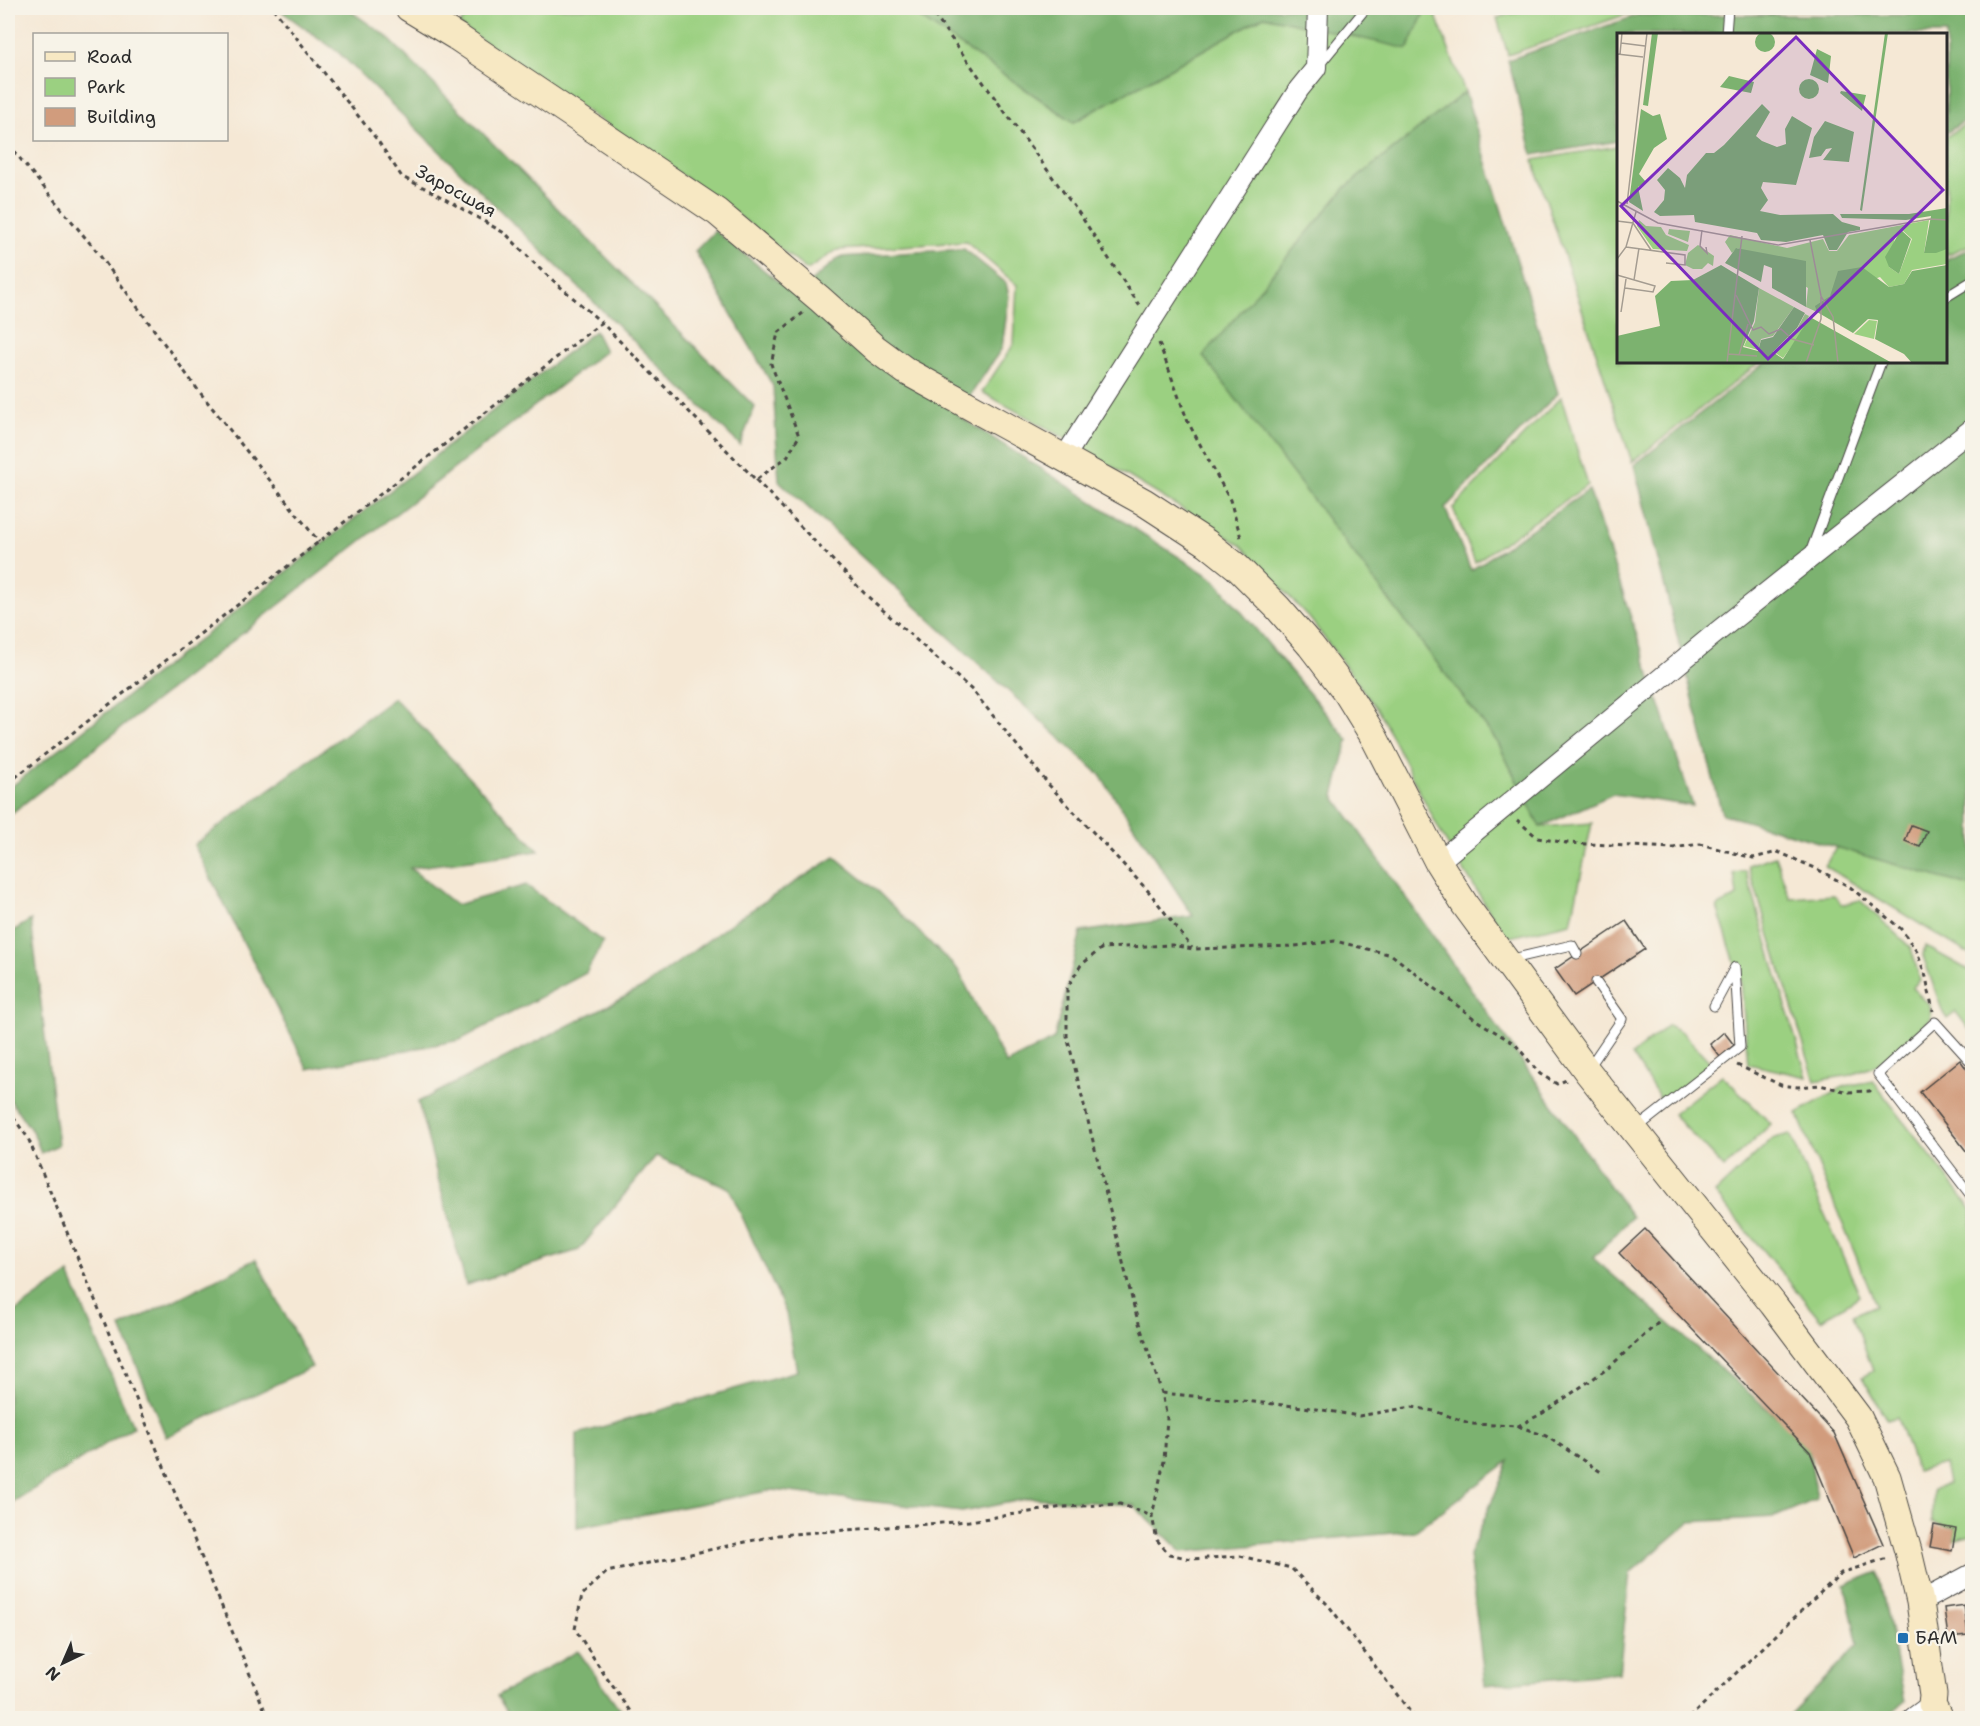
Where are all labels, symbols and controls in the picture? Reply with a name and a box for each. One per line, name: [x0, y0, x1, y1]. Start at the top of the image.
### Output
legend: [33, 33, 228, 141]
inset map: [1617, 33, 1947, 363]
text: Road: [87, 45, 132, 69]
text: Park: [87, 75, 126, 99]
text: Building: [87, 105, 156, 129]
street label: Заросшая: [411, 159, 501, 223]
place label: БАМ: [1915, 1626, 1957, 1650]
marker: БАМ: [1896, 1631, 1910, 1645]
north arrow: [33, 1633, 93, 1693]
text: N: [41, 1661, 65, 1685]

